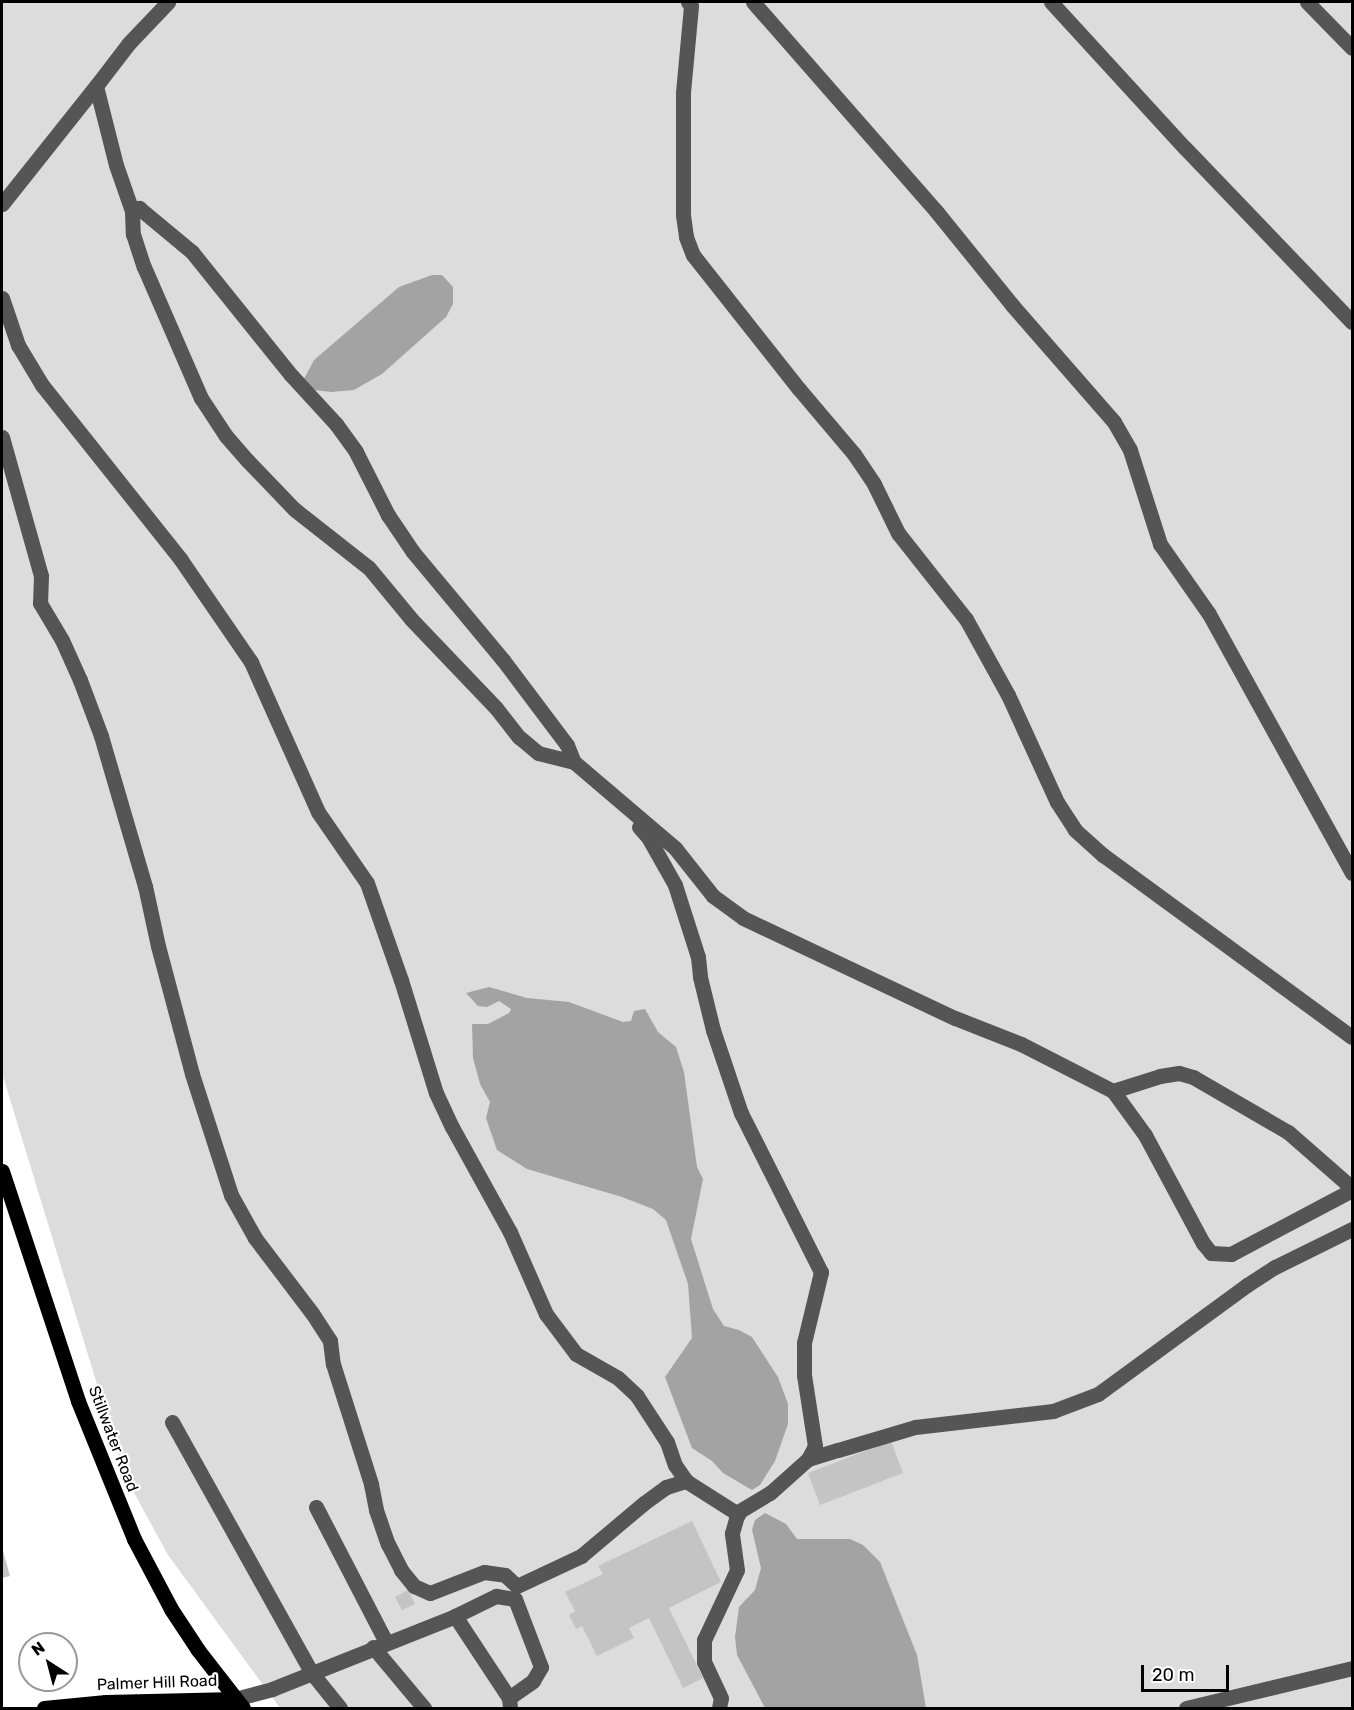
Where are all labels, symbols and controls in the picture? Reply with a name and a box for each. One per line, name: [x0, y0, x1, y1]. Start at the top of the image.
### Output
street label: Stillwater Road: [84, 1383, 142, 1495]
north arrow: [18, 1632, 78, 1692]
text: N: [28, 1638, 49, 1660]
scale bar: [1144, 1653, 1232, 1691]
text: 20 m: [1152, 1664, 1194, 1686]
street label: Palmer Hill Road: [96, 1671, 218, 1695]

